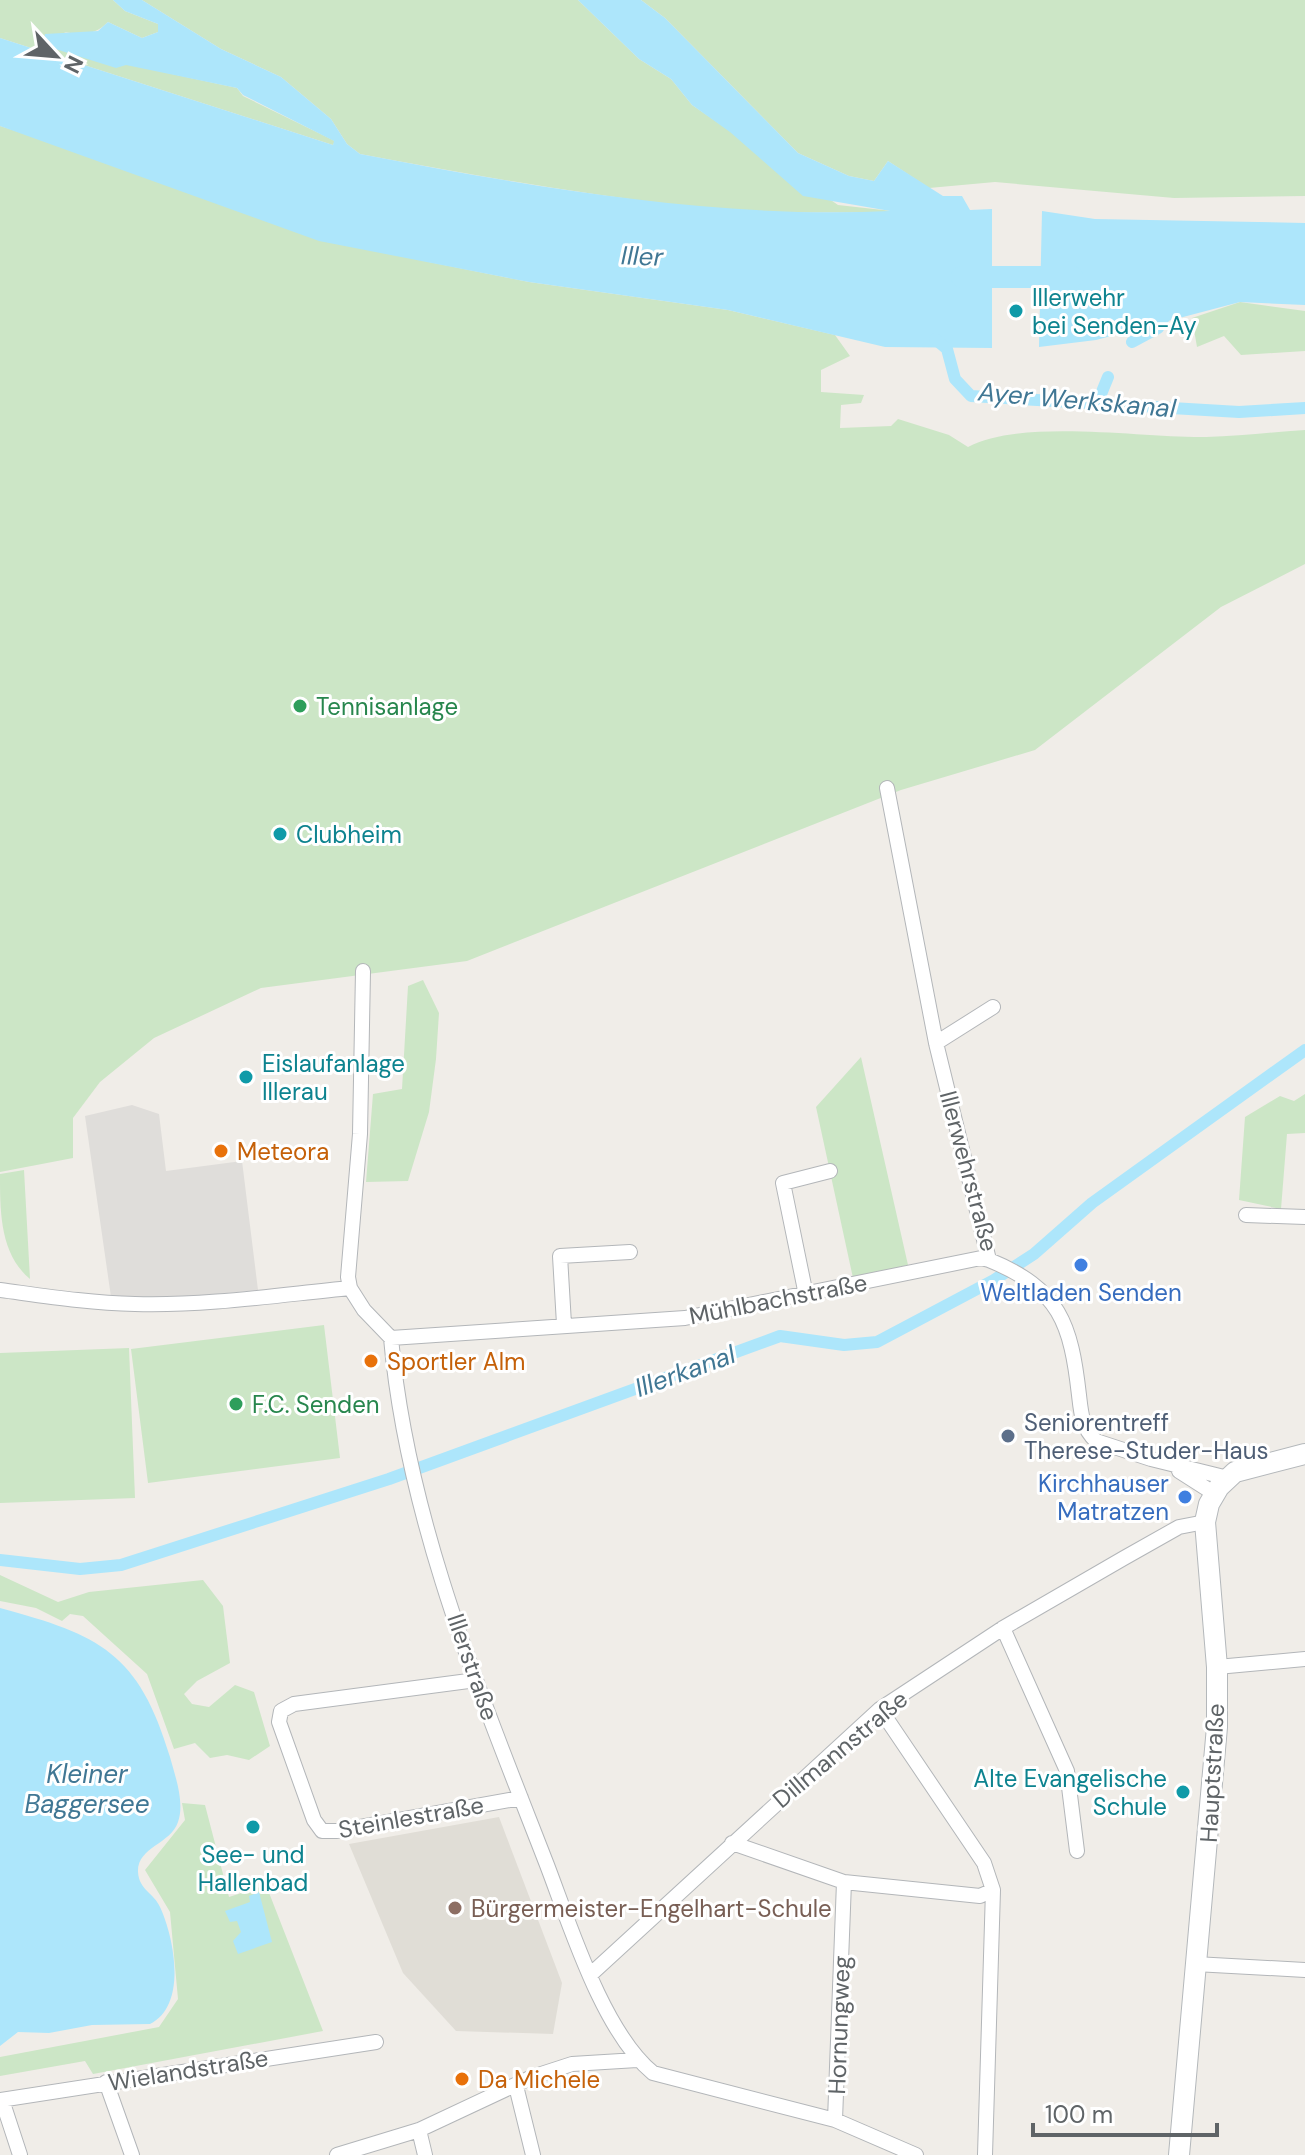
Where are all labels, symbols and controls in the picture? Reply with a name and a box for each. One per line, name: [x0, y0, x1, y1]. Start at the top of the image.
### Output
north arrow: [16, 16, 96, 96]
text: N: [57, 51, 90, 78]
water label: Iller: [620, 238, 665, 274]
place label: Illerwehr bei Senden-Ay: [1032, 282, 1197, 341]
marker: Illerwehr bei Senden-Ay: [1007, 302, 1025, 320]
water label: Ayer Werkskanal: [976, 374, 1178, 426]
place label: Tennisanlage: [316, 691, 458, 722]
marker: Tennisanlage: [291, 697, 309, 715]
place label: Clubheim: [296, 819, 402, 850]
marker: Clubheim: [271, 825, 289, 843]
place label: Eislaufanlage Illerau: [262, 1048, 405, 1107]
marker: Eislaufanlage Illerau: [237, 1068, 255, 1086]
street label: Illerwehrstraße: [933, 1087, 1005, 1255]
place label: Meteora: [237, 1136, 329, 1167]
marker: Meteora: [212, 1142, 230, 1160]
marker: Weltladen Senden: [1072, 1256, 1090, 1274]
street label: Mühlbachstraße: [686, 1267, 870, 1331]
place label: Weltladen Senden: [980, 1277, 1182, 1308]
water label: Illerkanal: [630, 1337, 741, 1405]
place label: Sportler Alm: [387, 1346, 525, 1377]
marker: Sportler Alm: [362, 1352, 380, 1370]
place label: F.C. Senden: [252, 1389, 380, 1420]
marker: F.C. Senden: [227, 1395, 245, 1413]
place label: Seniorentreff Therese-Studer-Haus: [1024, 1407, 1268, 1466]
marker: Seniorentreff Therese-Studer-Haus: [999, 1427, 1017, 1445]
place label: Kirchhauser Matratzen: [1038, 1468, 1169, 1527]
marker: Kirchhauser Matratzen: [1176, 1488, 1194, 1506]
street label: Illerstraße: [440, 1610, 506, 1724]
street label: Dillmannstraße: [766, 1683, 914, 1815]
street label: Hauptstraße: [1193, 1703, 1231, 1843]
water label: Kleiner Baggersee: [24, 1757, 150, 1821]
place label: Alte Evangelische Schule: [973, 1763, 1167, 1822]
marker: Alte Evangelische Schule: [1174, 1783, 1192, 1801]
street label: Steinlestraße: [336, 1789, 486, 1845]
marker: See- und Hallenbad: [244, 1818, 262, 1836]
place label: See- und Hallenbad: [198, 1839, 308, 1898]
place label: Bürgermeister-Engelhart-Schule: [471, 1893, 832, 1924]
marker: Bürgermeister-Engelhart-Schule: [446, 1899, 464, 1917]
street label: Hornungweg: [821, 1955, 857, 2095]
street label: Wielandstraße: [106, 2042, 270, 2098]
place label: Da Michele: [478, 2064, 600, 2095]
marker: Da Michele: [453, 2070, 471, 2088]
scale bar: [1033, 2087, 1217, 2137]
text: 100 m: [1045, 2099, 1113, 2130]

